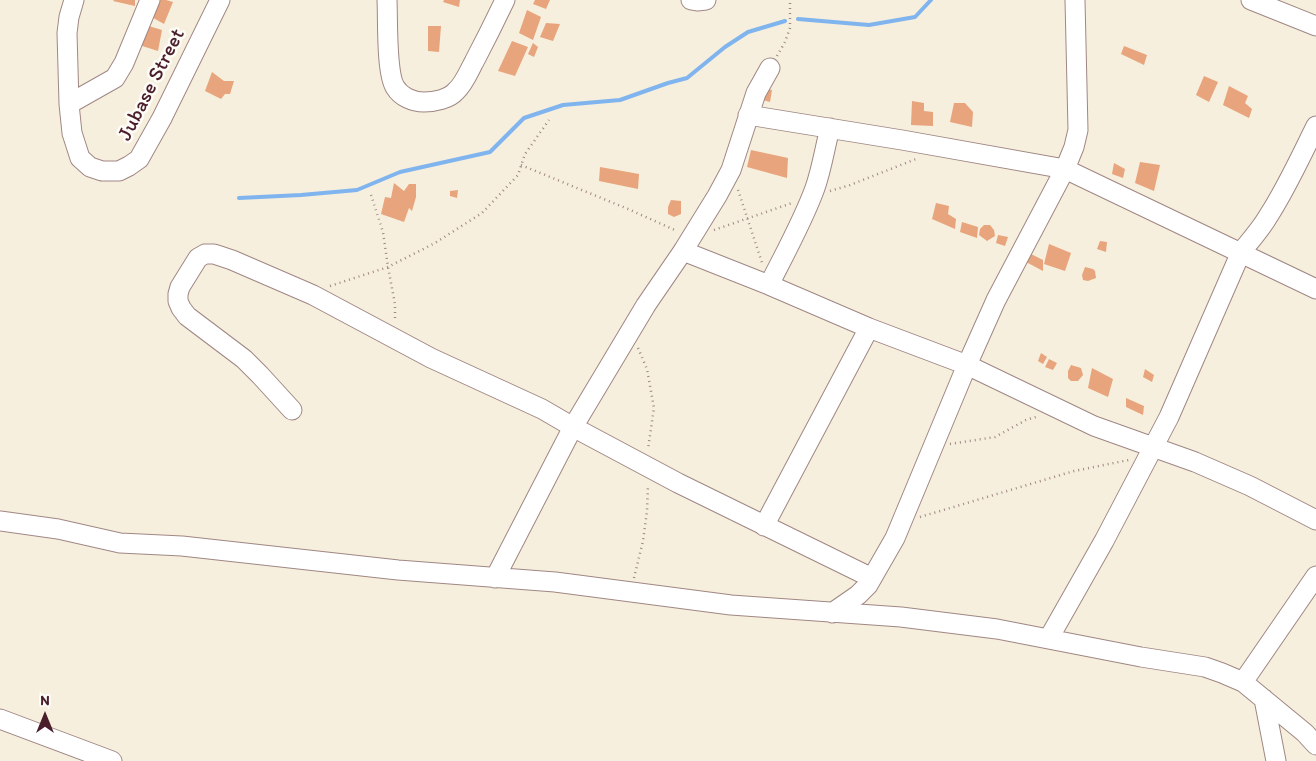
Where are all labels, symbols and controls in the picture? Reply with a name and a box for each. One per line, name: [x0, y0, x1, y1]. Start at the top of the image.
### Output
street label: Jubase Street: [113, 25, 191, 145]
north arrow: [20, 691, 70, 741]
text: N: [40, 692, 50, 709]

